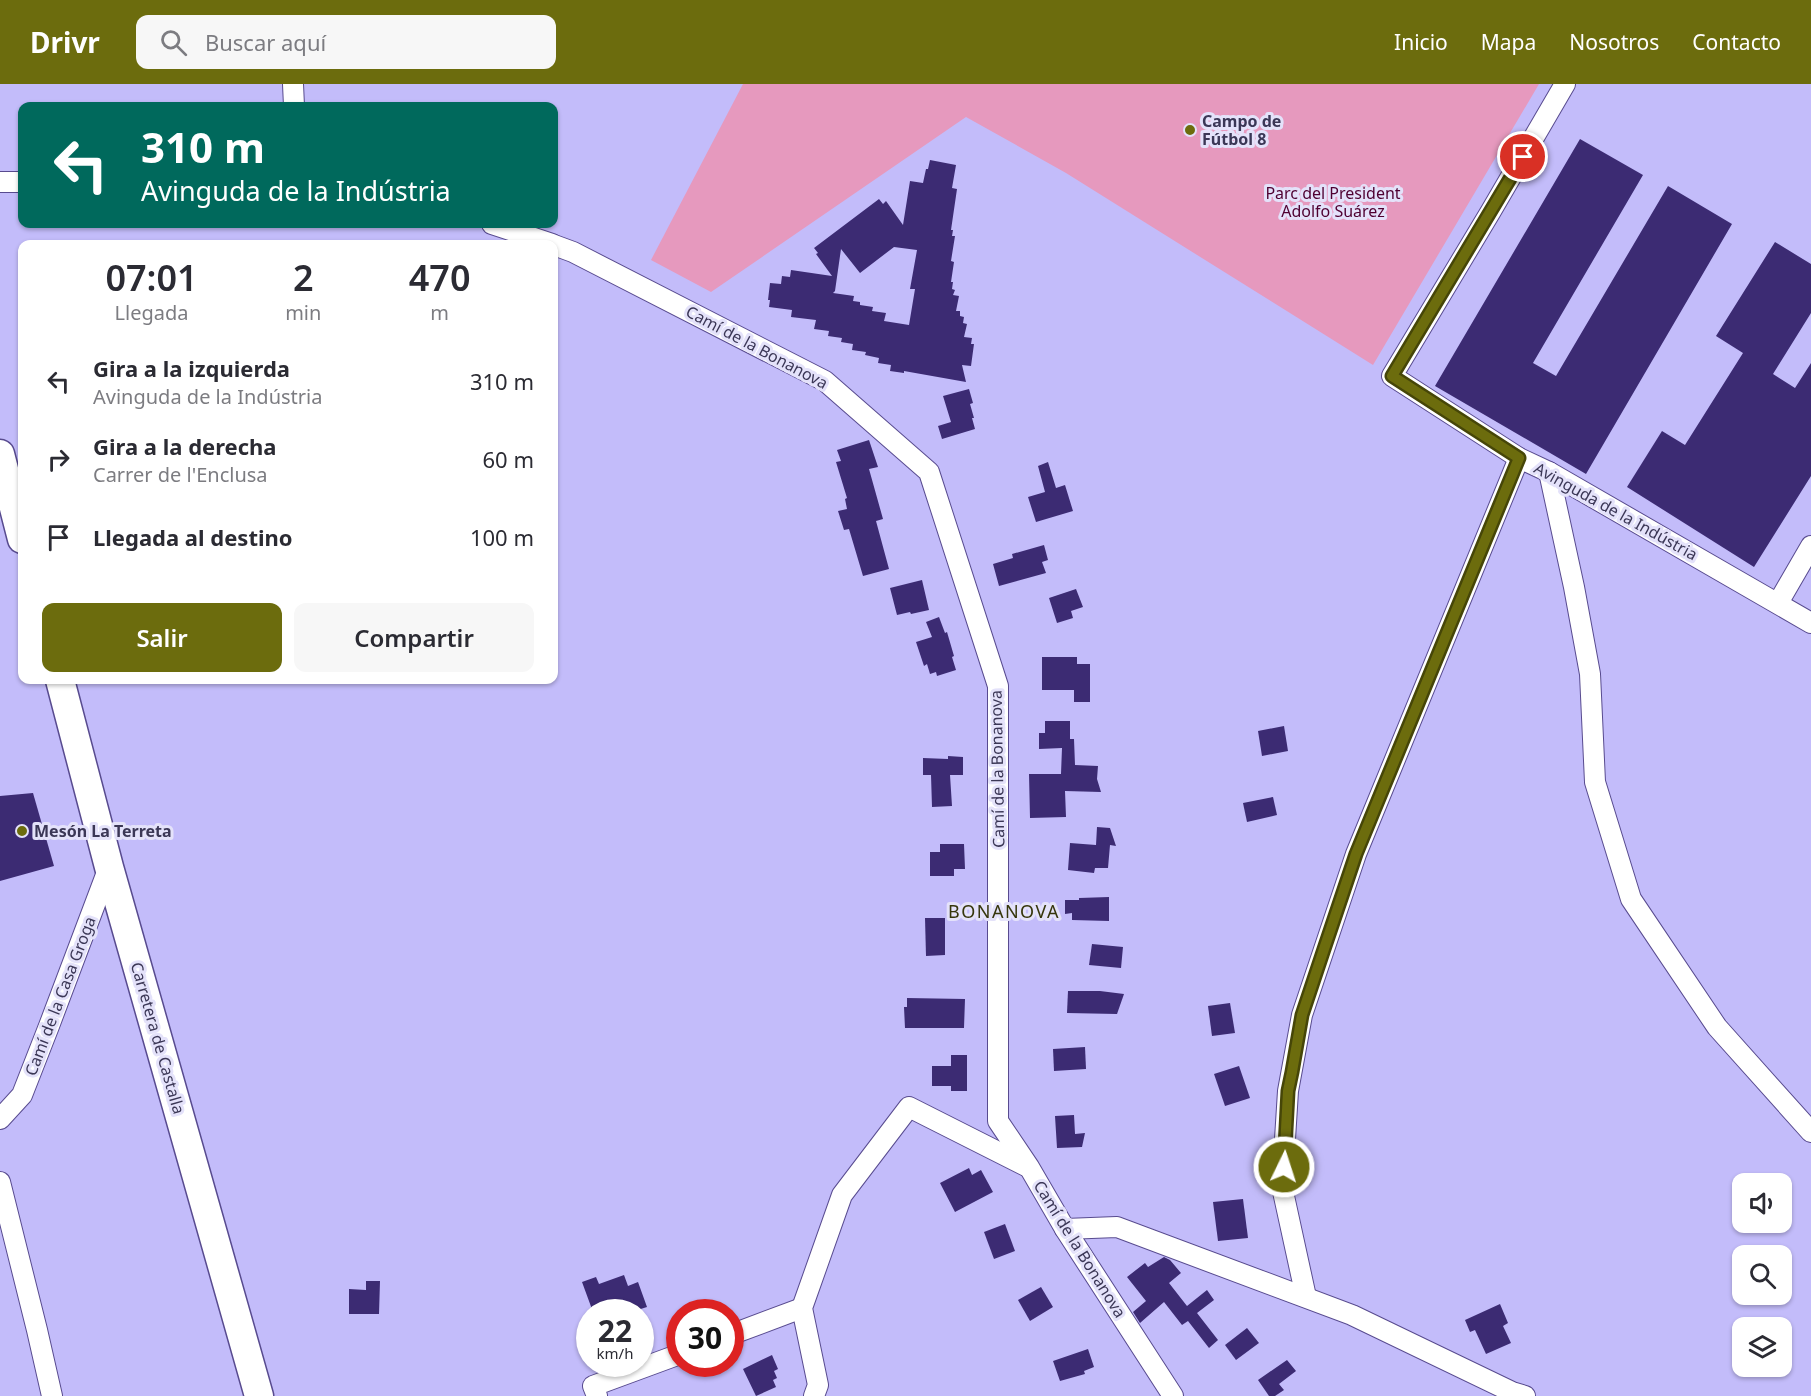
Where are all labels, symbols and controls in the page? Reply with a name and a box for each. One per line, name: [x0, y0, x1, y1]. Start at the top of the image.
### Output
search box: [136, 15, 556, 69]
text: Drivr: [30, 23, 100, 61]
icon: search: [157, 26, 190, 59]
text: Buscar aquí: [205, 27, 326, 57]
text: Inicio: [1394, 28, 1448, 56]
text: Mapa: [1481, 28, 1536, 56]
text: Nosotros: [1569, 28, 1659, 56]
text: Contacto: [1692, 28, 1781, 56]
place label: Campo de Fútbol 8: [1202, 110, 1281, 150]
text: 310 m: [141, 118, 265, 175]
marker: Campo de Fútbol 8: [1183, 123, 1197, 137]
icon: left: [42, 126, 120, 204]
pin: [1497, 131, 1548, 182]
icon: arrive: [1506, 140, 1539, 173]
text: Avinguda de la Indústria: [141, 172, 451, 209]
park label: Parc del President Adolfo Suárez: [1265, 182, 1401, 222]
text: 07:01: [105, 253, 198, 302]
text: 2: [293, 253, 314, 302]
text: 470: [409, 253, 471, 302]
text: Llegada: [115, 299, 189, 326]
text: min: [285, 299, 321, 326]
text: m: [430, 299, 449, 326]
street label: Camí de la Bonanova: [682, 300, 832, 394]
text: Gira a la izquierda: [93, 353, 290, 383]
icon: left: [42, 365, 75, 398]
text: 310 m: [470, 366, 534, 396]
text: Avinguda de la Indústria: [93, 383, 322, 410]
text: Gira a la derecha: [93, 431, 277, 461]
icon: right: [42, 443, 75, 476]
text: 60 m: [483, 444, 534, 474]
street label: Avinguda de la Indústria: [1530, 457, 1702, 565]
text: Carrer de l'Enclusa: [93, 461, 268, 488]
icon: arrive: [42, 521, 75, 554]
text: Llegada al destino: [93, 522, 293, 552]
text: 100 m: [470, 522, 534, 552]
button: Salir: [42, 603, 282, 672]
button: Compartir: [294, 603, 534, 672]
street label: Camí de la Bonanova: [985, 690, 1009, 848]
place label: Mesón La Terreta: [34, 820, 172, 842]
marker: Mesón La Terreta: [15, 824, 29, 838]
district label: BONANOVA: [948, 899, 1060, 923]
street label: Camí de la Casa Groga: [19, 913, 101, 1079]
street label: Carretera de Castalla: [126, 960, 190, 1116]
position arrow: [1252, 1135, 1316, 1199]
map controls: [1732, 1173, 1792, 1377]
button: sound: [1732, 1173, 1792, 1233]
street label: Camí de la Bonanova: [1029, 1176, 1131, 1322]
button: search: [1732, 1245, 1792, 1305]
speed limit sign: 30: [666, 1299, 744, 1377]
text: 22: [598, 1310, 632, 1351]
button: layers: [1732, 1317, 1792, 1377]
text: km/h: [597, 1343, 633, 1363]

